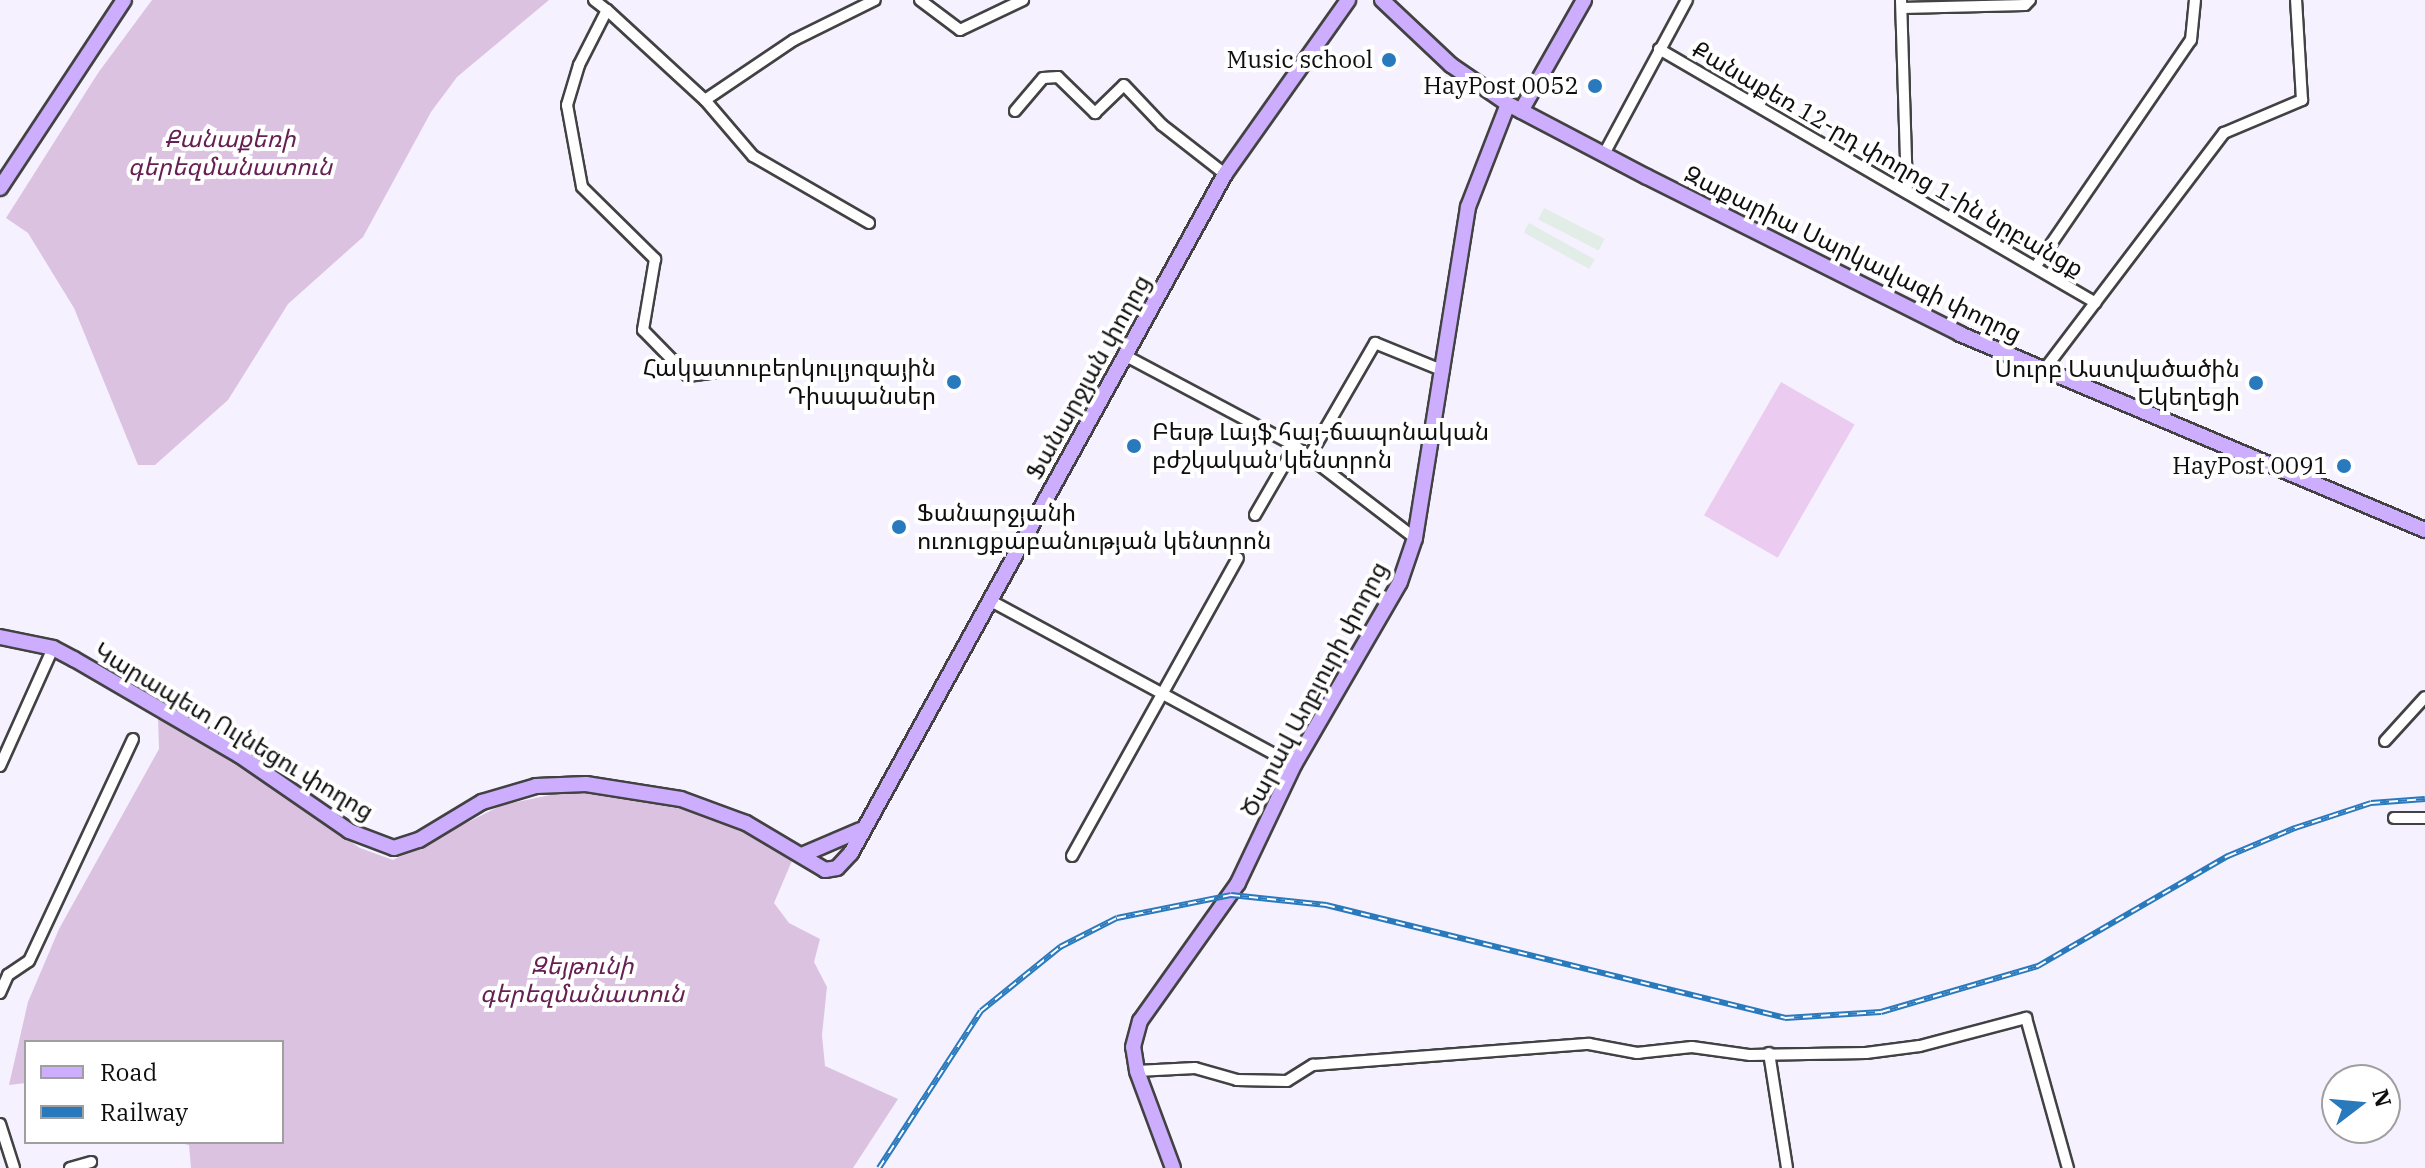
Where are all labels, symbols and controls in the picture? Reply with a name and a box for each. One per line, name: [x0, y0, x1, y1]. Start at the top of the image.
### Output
street label: Քանաքեռ 12-րդ փողոց 1-ին նրբանցք: [1687, 35, 2089, 283]
place label: Music school: [1226, 46, 1373, 74]
marker: Music school: [1380, 51, 1398, 69]
place label: HayPost 0052: [1423, 72, 1579, 100]
marker: HayPost 0052: [1586, 77, 1604, 95]
park label: Քանաքեռի գերեզմանատուն: [128, 125, 332, 181]
street label: Զաքարիա Սարկավագի փողոց: [1680, 160, 2026, 348]
street label: Ֆանարջյան փողոց: [1020, 270, 1156, 484]
place label: Հակատուբերկուլյոզային Դիսպանսեր: [643, 354, 936, 410]
place label: Սուրբ Աստվածածին Եկեղեցի: [1995, 355, 2240, 411]
marker: Հակատուբերկուլյոզային Դիսպանսեր: [943, 371, 965, 393]
marker: Սուրբ Աստվածածին Եկեղեցի: [2247, 374, 2265, 392]
place label: Բեսթ Լայֆ հայ-ճապոնական բժշկական կենտրոն: [1152, 418, 1489, 474]
marker: Բեսթ Լայֆ հայ-ճապոնական բժշկական կենտրոն: [1123, 435, 1145, 457]
place label: HayPost 0091: [2172, 452, 2328, 480]
marker: HayPost 0091: [2335, 457, 2353, 475]
place label: Ֆանարջյանի ուռուցքաբանության կենտրոն: [917, 499, 1271, 555]
marker: Ֆանարջյանի ուռուցքաբանության կենտրոն: [888, 516, 910, 538]
street label: Ծարավ Աղբյուրի փողոց: [1234, 556, 1394, 822]
street label: Կարապետ Ուլնեցու փողոց: [89, 636, 379, 826]
park label: Զեյթունի գերեզմանատուն: [480, 952, 684, 1008]
legend: [24, 1040, 284, 1144]
text: Road: [100, 1056, 157, 1088]
north arrow: [2321, 1064, 2401, 1144]
text: N: [2366, 1085, 2399, 1110]
text: Railway: [100, 1096, 188, 1128]

